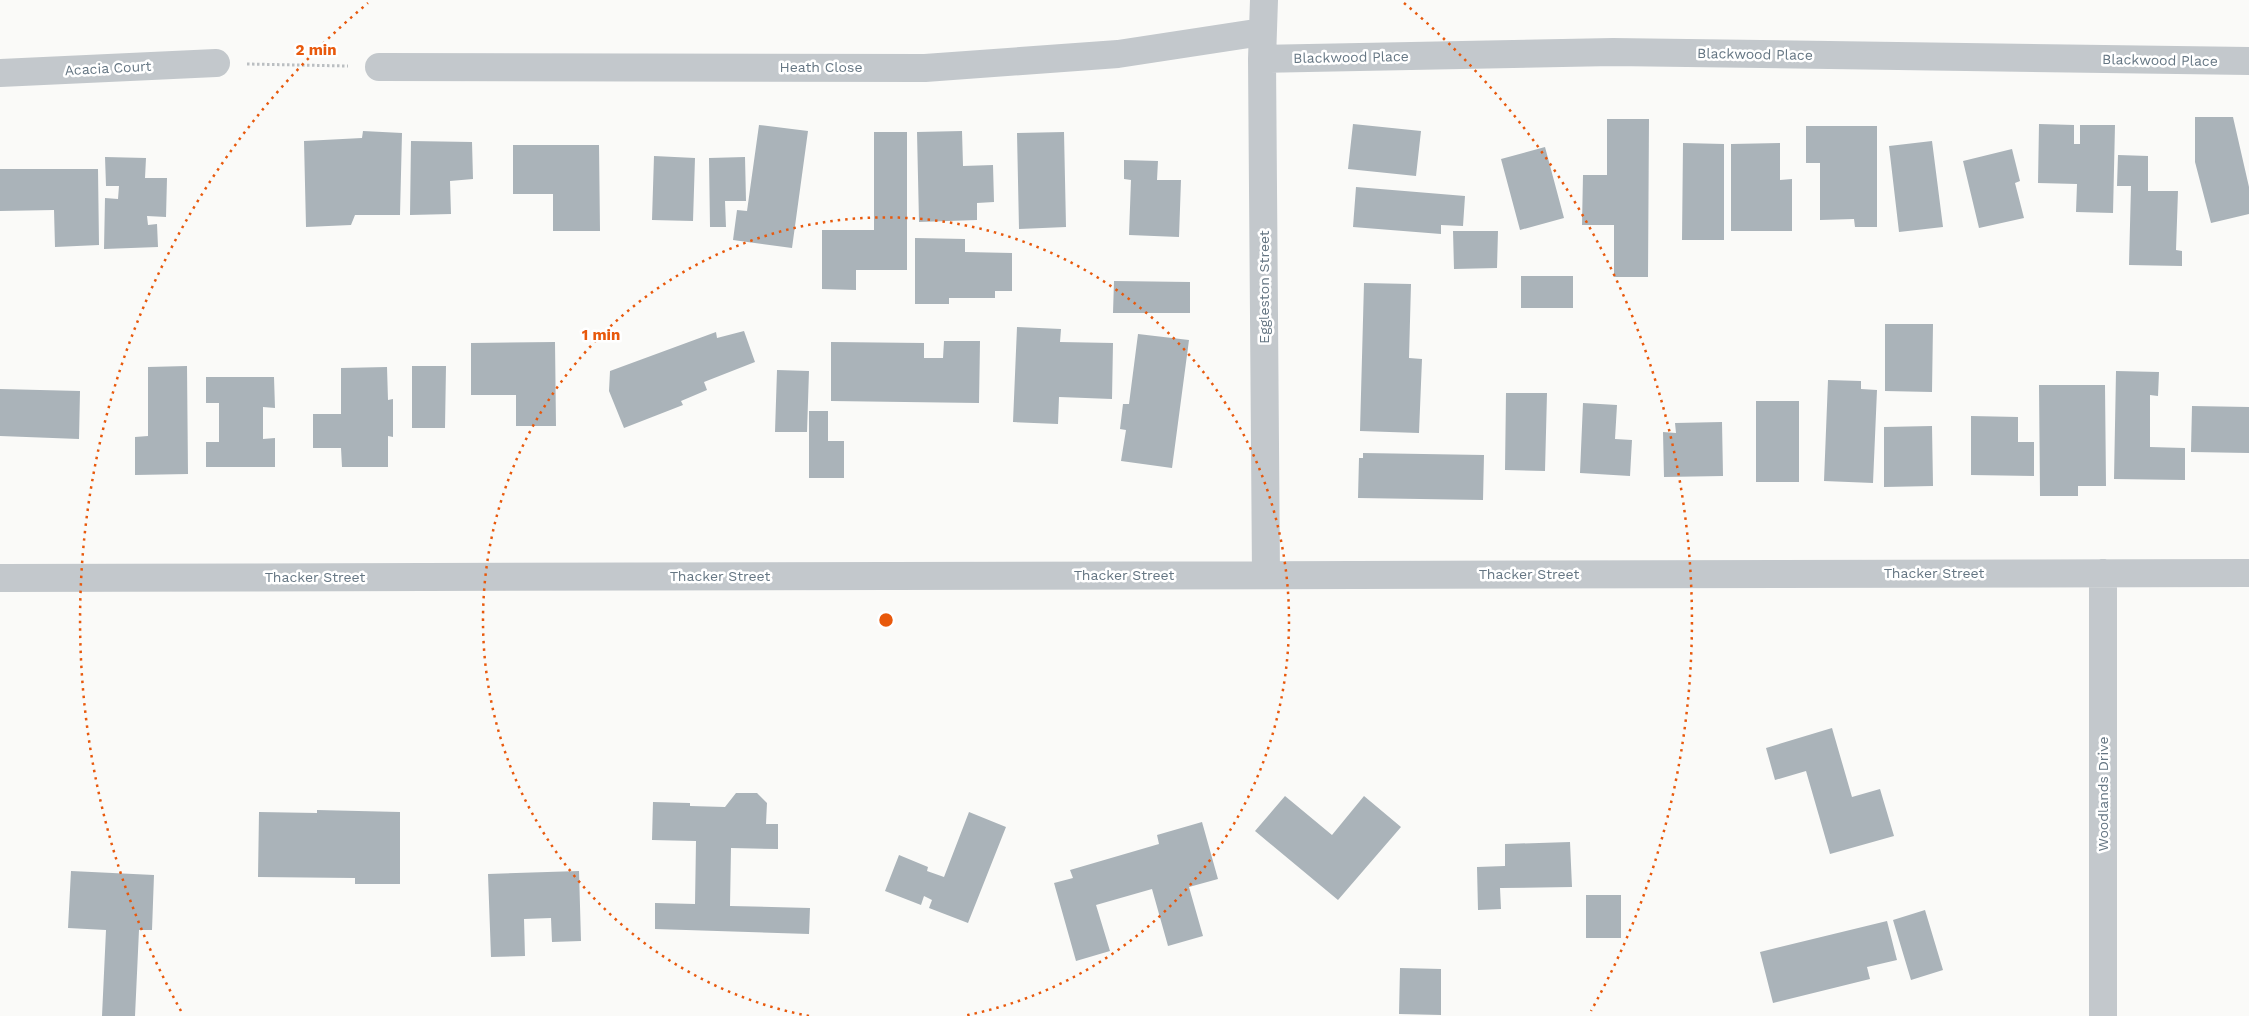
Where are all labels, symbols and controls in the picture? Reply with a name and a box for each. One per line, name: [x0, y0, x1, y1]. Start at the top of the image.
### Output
text: 2 min: [295, 41, 337, 59]
street label: Blackwood Place: [1697, 45, 1813, 63]
street label: Blackwood Place: [1293, 48, 1409, 66]
street label: Blackwood Place: [2102, 51, 2218, 69]
street label: Acacia Court: [64, 58, 152, 78]
street label: Heath Close: [780, 59, 862, 75]
street label: Eggleston Street: [1256, 230, 1272, 344]
text: 1 min: [582, 326, 620, 344]
street label: Thacker Street: [1884, 565, 1984, 581]
street label: Thacker Street: [1479, 566, 1579, 582]
street label: Thacker Street: [1074, 567, 1174, 583]
street label: Thacker Street: [670, 568, 770, 584]
street label: Thacker Street: [265, 569, 365, 585]
centre of rings: [877, 611, 895, 629]
street label: Woodlands Drive: [2095, 736, 2111, 852]

